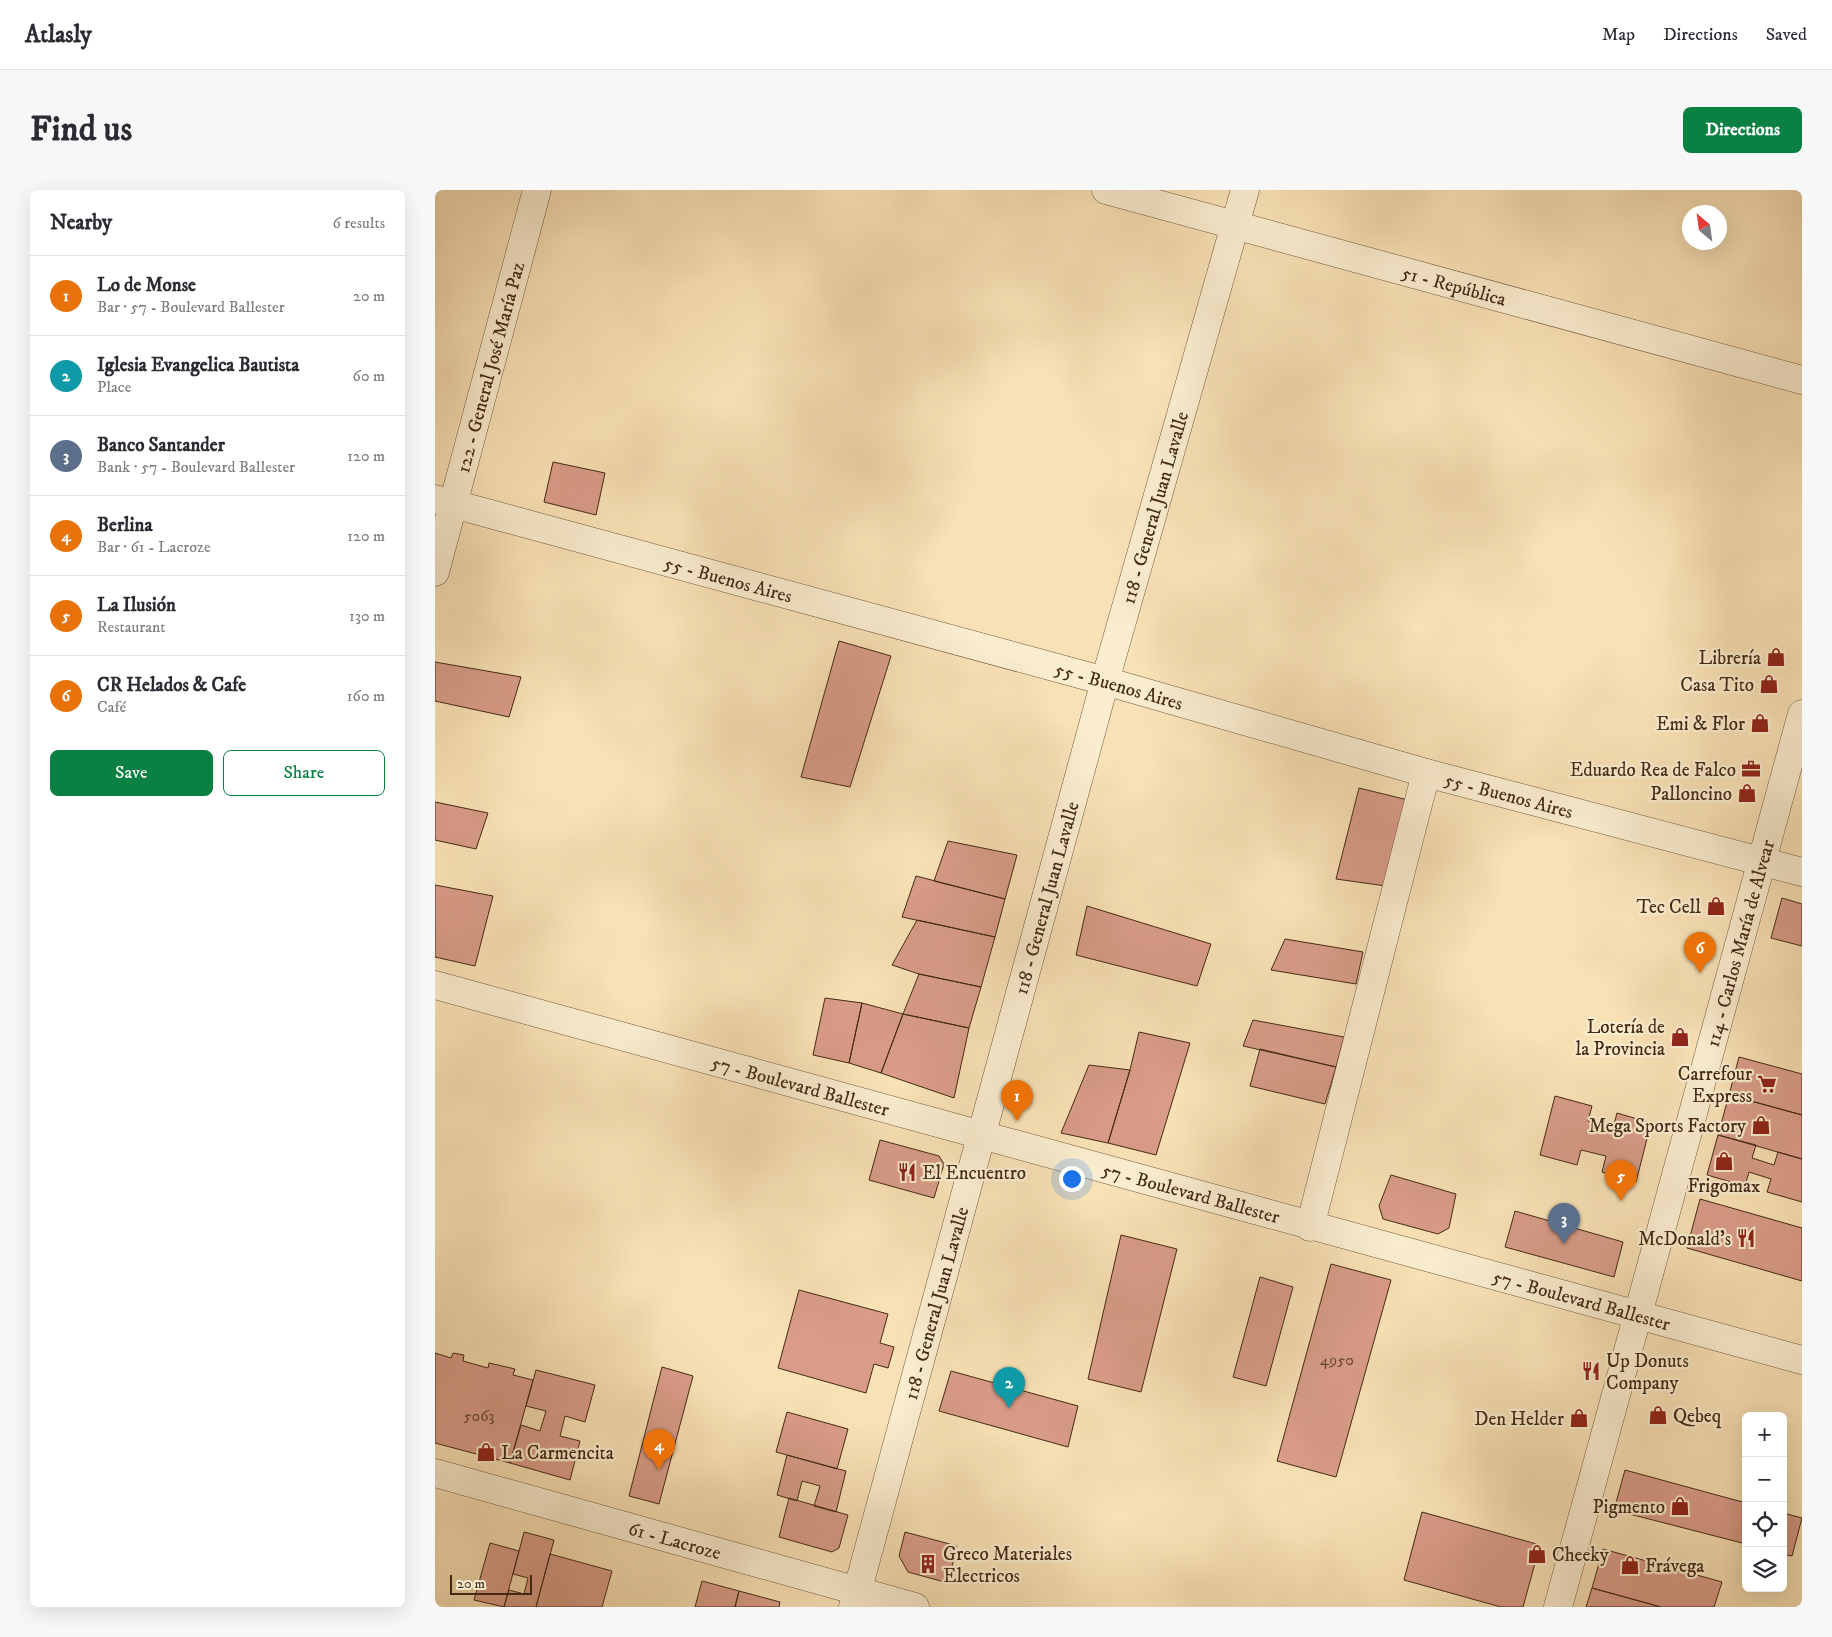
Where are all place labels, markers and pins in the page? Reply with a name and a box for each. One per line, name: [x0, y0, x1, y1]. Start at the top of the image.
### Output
shop icon: Librería: [1765, 646, 1787, 668]
place label: Librería: [1699, 647, 1761, 670]
shop icon: Casa Tito: [1758, 673, 1780, 695]
place label: Casa Tito: [1680, 674, 1754, 697]
shop icon: Emi & Flor: [1749, 712, 1771, 734]
place label: Emi & Flor: [1656, 713, 1745, 736]
office icon: Eduardo Rea de Falco: [1740, 758, 1762, 780]
place label: Eduardo Rea de Falco: [1570, 759, 1736, 782]
shop icon: Palloncino: [1736, 782, 1758, 804]
place label: Palloncino: [1650, 783, 1732, 806]
shop icon: Tec Cell: [1705, 895, 1727, 917]
place label: Tec Cell: [1636, 896, 1701, 919]
pin: 6: [1684, 932, 1716, 973]
place label: Lotería de la Provincia: [1576, 1016, 1665, 1061]
shop icon: Lotería de la Provincia: [1669, 1026, 1691, 1048]
place label: Carrefour Express: [1678, 1063, 1752, 1108]
supermarket icon: Carrefour Express: [1756, 1073, 1778, 1095]
pin: 1: [1001, 1080, 1033, 1121]
shop icon: Mega Sports Factory: [1750, 1114, 1772, 1136]
place label: Mega Sports Factory: [1589, 1115, 1747, 1138]
shop icon: Frigomax: [1713, 1150, 1735, 1172]
pin: 5: [1605, 1160, 1637, 1201]
restaurant icon: El Encuentro: [896, 1161, 918, 1183]
place label: El Encuentro: [922, 1162, 1026, 1185]
place label: Frigomax: [1688, 1175, 1761, 1198]
pin: 3: [1548, 1203, 1580, 1244]
restaurant icon: McDonald's: [1735, 1227, 1757, 1249]
place label: McDonald's: [1638, 1228, 1731, 1251]
place label: Up Donuts Company: [1606, 1350, 1689, 1395]
restaurant icon: Up Donuts Company: [1580, 1360, 1602, 1382]
pin: 2: [993, 1367, 1025, 1408]
shop icon: Qebeq: [1647, 1404, 1669, 1426]
place label: Qebeq: [1673, 1405, 1722, 1429]
shop icon: Den Helder: [1568, 1407, 1590, 1429]
place label: Den Helder: [1474, 1408, 1564, 1431]
pin: 4: [643, 1429, 675, 1470]
shop icon: La Carmencita: [475, 1441, 497, 1463]
place label: La Carmencita: [501, 1442, 614, 1465]
shop icon: Pigmento: [1669, 1495, 1691, 1517]
place label: Pigmento: [1593, 1496, 1665, 1519]
place label: Greco Materiales Electricos: [943, 1543, 1072, 1588]
shop icon: Cheeky: [1526, 1543, 1548, 1565]
place label: Cheeky: [1552, 1544, 1610, 1567]
building icon: Greco Materiales Electricos: [917, 1553, 939, 1575]
shop icon: Frávega: [1619, 1554, 1641, 1576]
place label: Frávega: [1645, 1555, 1704, 1578]

